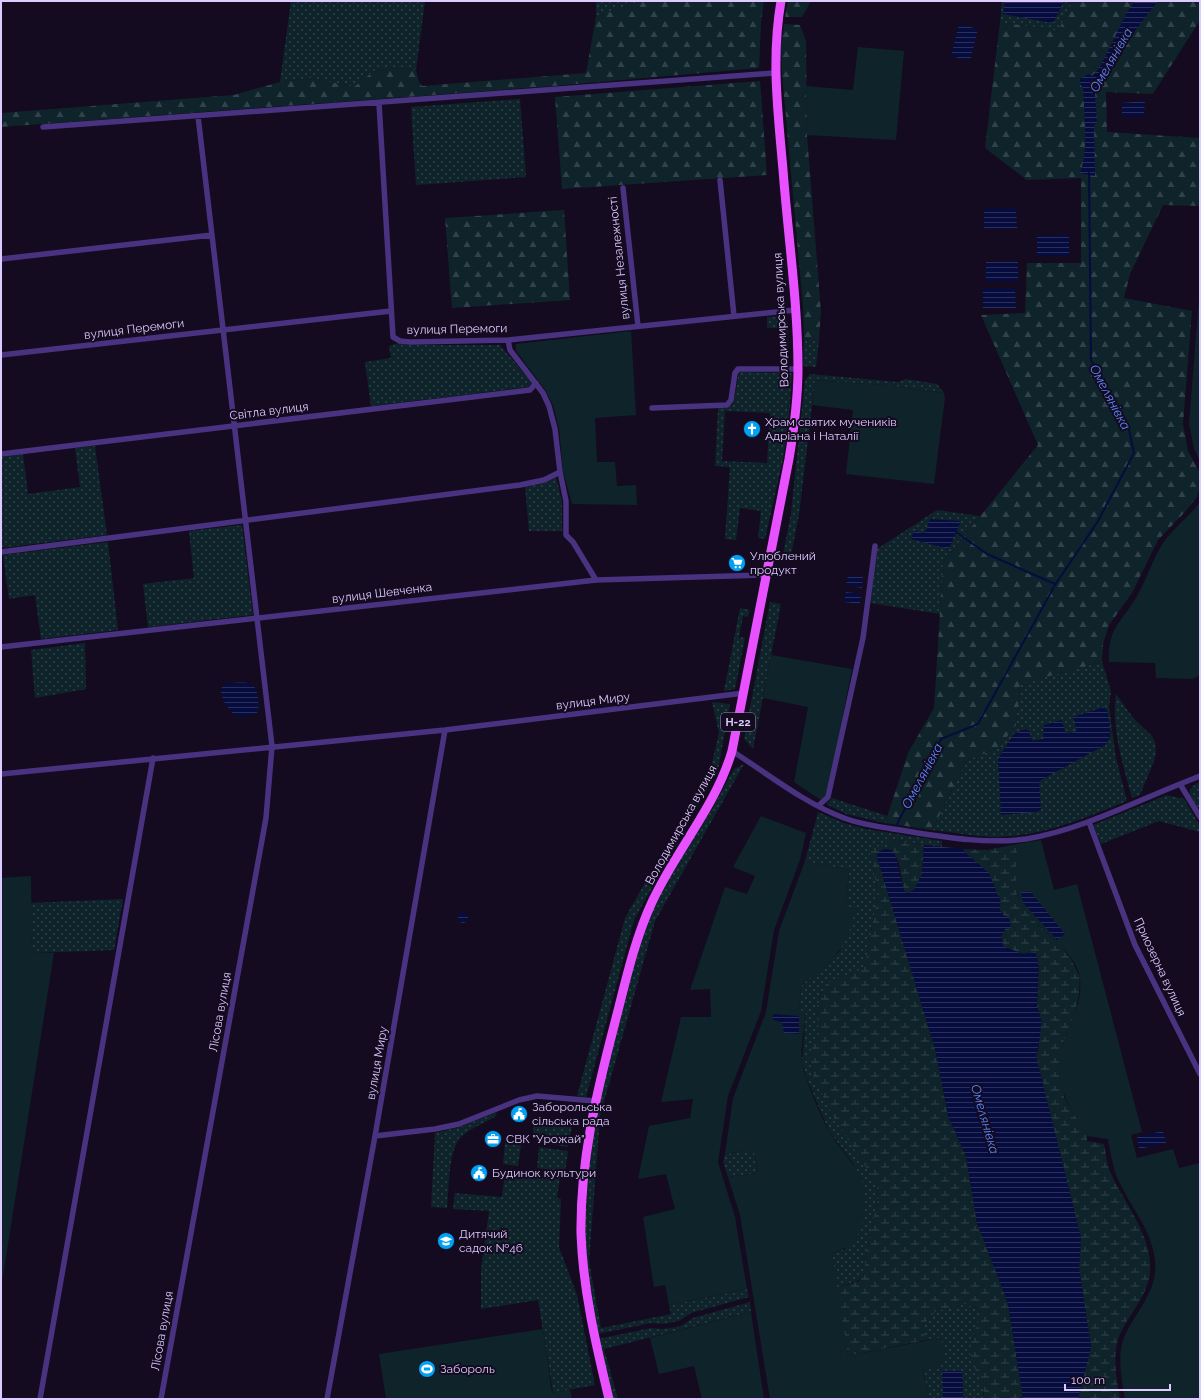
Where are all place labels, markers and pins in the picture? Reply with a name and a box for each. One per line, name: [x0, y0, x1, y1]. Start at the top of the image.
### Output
place label: Храм святих мучеників Адріана і Наталії: [765, 415, 897, 443]
church icon: Храм святих мучеників Адріана і Наталії: [742, 419, 762, 439]
place label: Улюблений продукт: [750, 549, 816, 577]
supermarket icon: Улюблений продукт: [727, 553, 747, 573]
place label: Заборольська сільська рада: [532, 1100, 612, 1128]
public building icon: Заборольська сільська рада: [509, 1104, 529, 1124]
office icon: СВК "Урожай": [483, 1129, 503, 1149]
place label: СВК "Урожай": [506, 1132, 585, 1146]
public building icon: Будинок культури: [469, 1163, 489, 1183]
place label: Будинок культури: [492, 1166, 596, 1180]
place label: Дитячий садок №46: [459, 1227, 523, 1255]
school or university icon: Дитячий садок №46: [436, 1231, 456, 1251]
sports icon: Забороль: [417, 1359, 437, 1379]
place label: Забороль: [440, 1362, 495, 1376]

